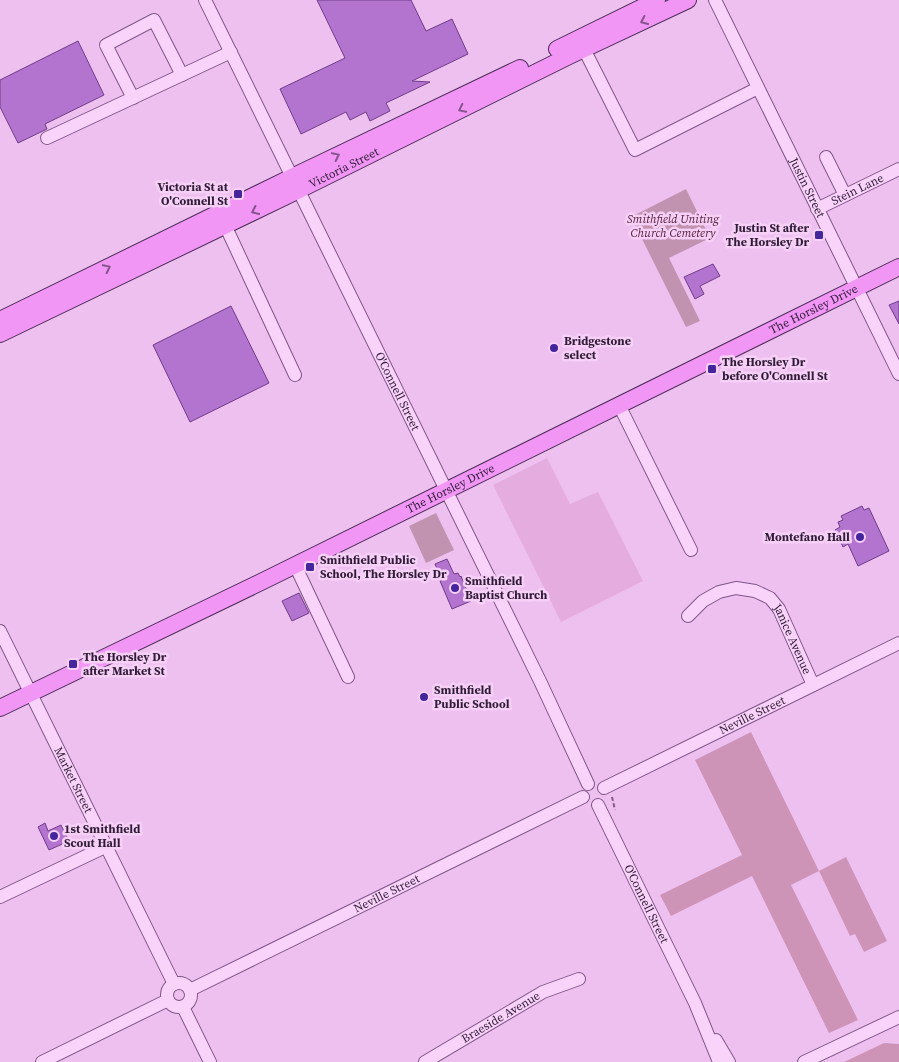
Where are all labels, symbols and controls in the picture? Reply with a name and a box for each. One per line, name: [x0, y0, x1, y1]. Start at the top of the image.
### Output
one-way arrow: [640, 14, 649, 25]
one-way arrow: [458, 102, 467, 113]
street label: Victoria Street: [306, 144, 382, 192]
one-way arrow: [331, 151, 340, 162]
street label: Justin Street: [785, 154, 829, 220]
street label: Stein Lane: [829, 170, 886, 209]
place label: Victoria St at O'Connell St: [157, 179, 229, 209]
marker: Victoria St at O'Connell St: [232, 188, 244, 200]
one-way arrow: [251, 204, 260, 215]
park label: Smithfield Uniting Church Cemetery: [627, 211, 720, 241]
place label: Justin St after The Horsley Dr: [726, 220, 809, 250]
marker: Justin St after The Horsley Dr: [813, 229, 825, 241]
one-way arrow: [102, 264, 111, 274]
street label: The Horsley Drive: [767, 281, 860, 338]
place label: Bridgestone select: [564, 333, 631, 363]
marker: Bridgestone select: [548, 342, 560, 354]
street label: O'Connell Street: [371, 349, 424, 433]
place label: The Horsley Dr before O'Connell St: [722, 354, 828, 384]
marker: The Horsley Dr before O'Connell St: [706, 363, 718, 375]
street label: The Horsley Drive: [403, 460, 497, 517]
place label: Montefano Hall: [764, 529, 850, 545]
marker: Montefano Hall: [854, 531, 866, 543]
place label: Smithfield Public School, The Horsley Dr: [320, 552, 447, 582]
marker: Smithfield Public School, The Horsley Dr: [304, 561, 316, 573]
place label: Smithfield Baptist Church: [465, 573, 548, 603]
marker: Smithfield Baptist Church: [449, 582, 461, 594]
street label: Janice Avenue: [769, 600, 815, 677]
place label: The Horsley Dr after Market St: [83, 649, 167, 679]
marker: The Horsley Dr after Market St: [67, 658, 79, 670]
place label: Smithfield Public School: [434, 682, 510, 712]
marker: Smithfield Public School: [418, 691, 430, 703]
street label: Neville Street: [716, 692, 788, 738]
street label: Market Street: [50, 744, 96, 816]
place label: 1st Smithfield Scout Hall: [64, 821, 140, 851]
marker: 1st Smithfield Scout Hall: [48, 830, 60, 842]
street label: O'Connell Street: [620, 862, 672, 946]
street label: Neville Street: [351, 870, 422, 916]
street label: Braeside Avenue: [458, 988, 543, 1047]

